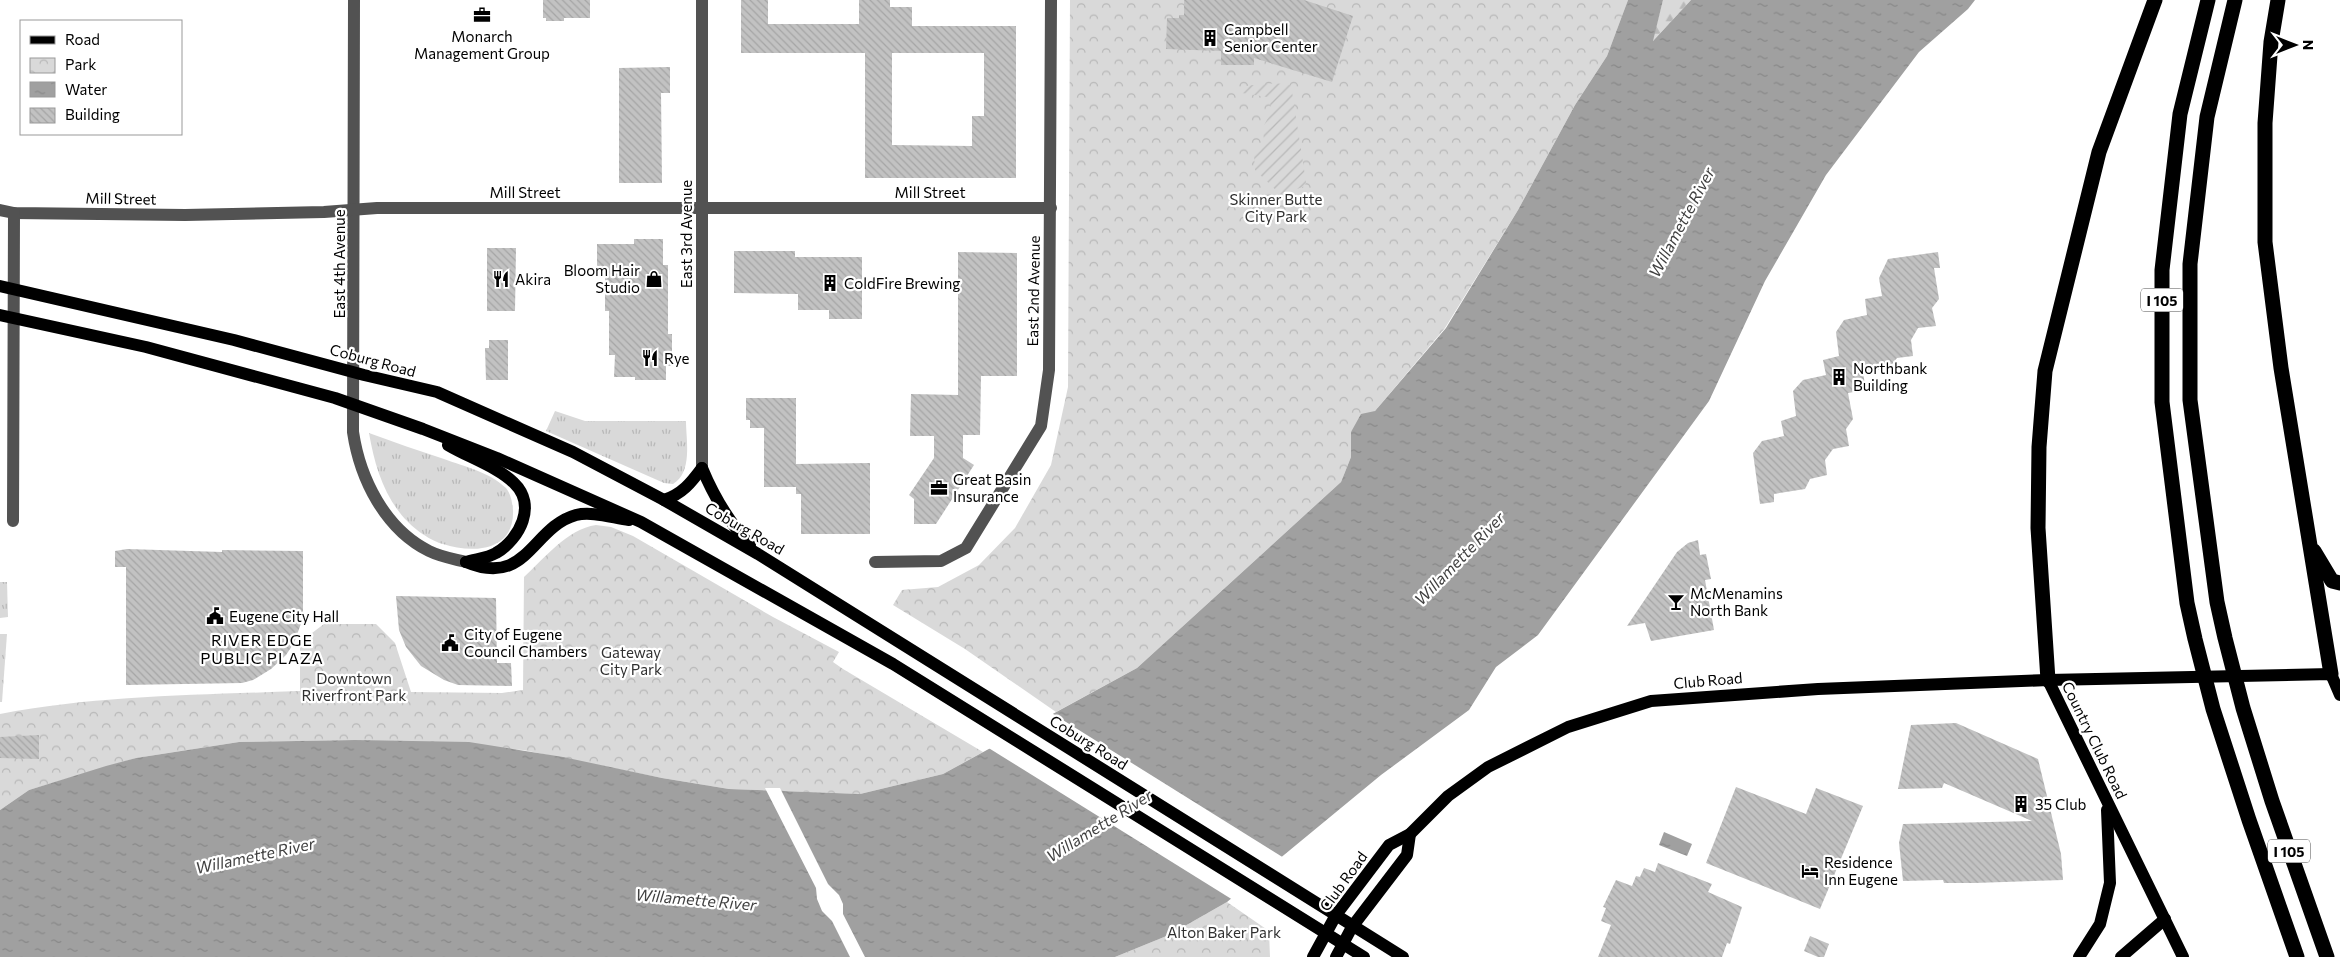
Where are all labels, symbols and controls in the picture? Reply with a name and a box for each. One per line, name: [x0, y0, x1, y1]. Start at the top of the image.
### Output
office icon: Monarch Management Group: [472, 5, 492, 25]
legend: [20, 20, 182, 135]
place label: Campbell Senior Center: [1224, 20, 1318, 55]
north arrow: [2270, 20, 2320, 70]
place label: Monarch Management Group: [414, 27, 550, 62]
building icon: Campbell Senior Center: [1200, 28, 1220, 48]
text: Road: [65, 30, 100, 48]
text: N: [2300, 40, 2317, 50]
text: Park: [65, 55, 96, 73]
text: Water: [65, 80, 107, 98]
text: Building: [65, 105, 120, 123]
water label: Willamette River: [1644, 163, 1718, 280]
street label: East 3rd Avenue: [677, 180, 695, 288]
street label: Mill Street: [489, 183, 561, 201]
street label: Mill Street: [894, 183, 966, 201]
street label: Mill Street: [85, 188, 157, 208]
park label: Skinner Butte City Park: [1230, 190, 1323, 225]
street label: East 4th Avenue: [330, 209, 348, 319]
street label: East 2nd Avenue: [1023, 235, 1043, 347]
place label: Bloom Hair Studio: [564, 261, 640, 296]
restaurant icon: Akira: [491, 269, 511, 289]
shop icon: Bloom Hair Studio: [644, 269, 664, 289]
place label: Akira: [515, 270, 551, 288]
building icon: ColdFire Brewing: [820, 273, 840, 293]
place label: ColdFire Brewing: [844, 274, 960, 292]
road number: I 105: [2141, 288, 2183, 312]
street label: Coburg Road: [328, 340, 418, 380]
restaurant icon: Rye: [640, 348, 660, 368]
place label: Rye: [664, 349, 689, 367]
place label: Northbank Building: [1853, 359, 1927, 394]
building icon: Northbank Building: [1829, 367, 1849, 387]
place label: Great Basin Insurance: [953, 470, 1031, 505]
office icon: Great Basin Insurance: [929, 478, 949, 498]
street label: Coburg Road: [702, 498, 788, 558]
water label: Willamette River: [1410, 507, 1508, 608]
place label: McMenamins North Bank: [1690, 584, 1783, 619]
bar icon: McMenamins North Bank: [1666, 592, 1686, 612]
public building icon: Eugene City Hall: [205, 606, 225, 626]
place label: Eugene City Hall: [229, 607, 339, 625]
place label: City of Eugene Council Chambers: [464, 625, 587, 660]
district label: RIVER EDGE PUBLIC PLAZA: [200, 630, 324, 667]
public building icon: City of Eugene Council Chambers: [440, 633, 460, 653]
park label: Gateway City Park: [600, 643, 662, 678]
street label: Club Road: [1673, 668, 1743, 692]
park label: Downtown Riverfront Park: [302, 669, 406, 704]
street label: Country Club Road: [2059, 678, 2131, 802]
street label: Coburg Road: [1047, 711, 1131, 773]
water label: Willamette River: [1042, 784, 1156, 865]
building icon: 35 Club: [2011, 794, 2031, 814]
place label: 35 Club: [2035, 795, 2087, 813]
water label: Willamette River: [194, 833, 317, 877]
road number: I 105: [2268, 839, 2310, 862]
street label: Club Road: [1315, 848, 1371, 914]
place label: Residence Inn Eugene: [1824, 853, 1898, 888]
hotel icon: Residence Inn Eugene: [1800, 861, 1820, 881]
water label: Willamette River: [635, 884, 758, 914]
park label: Alton Baker Park: [1167, 923, 1281, 941]

